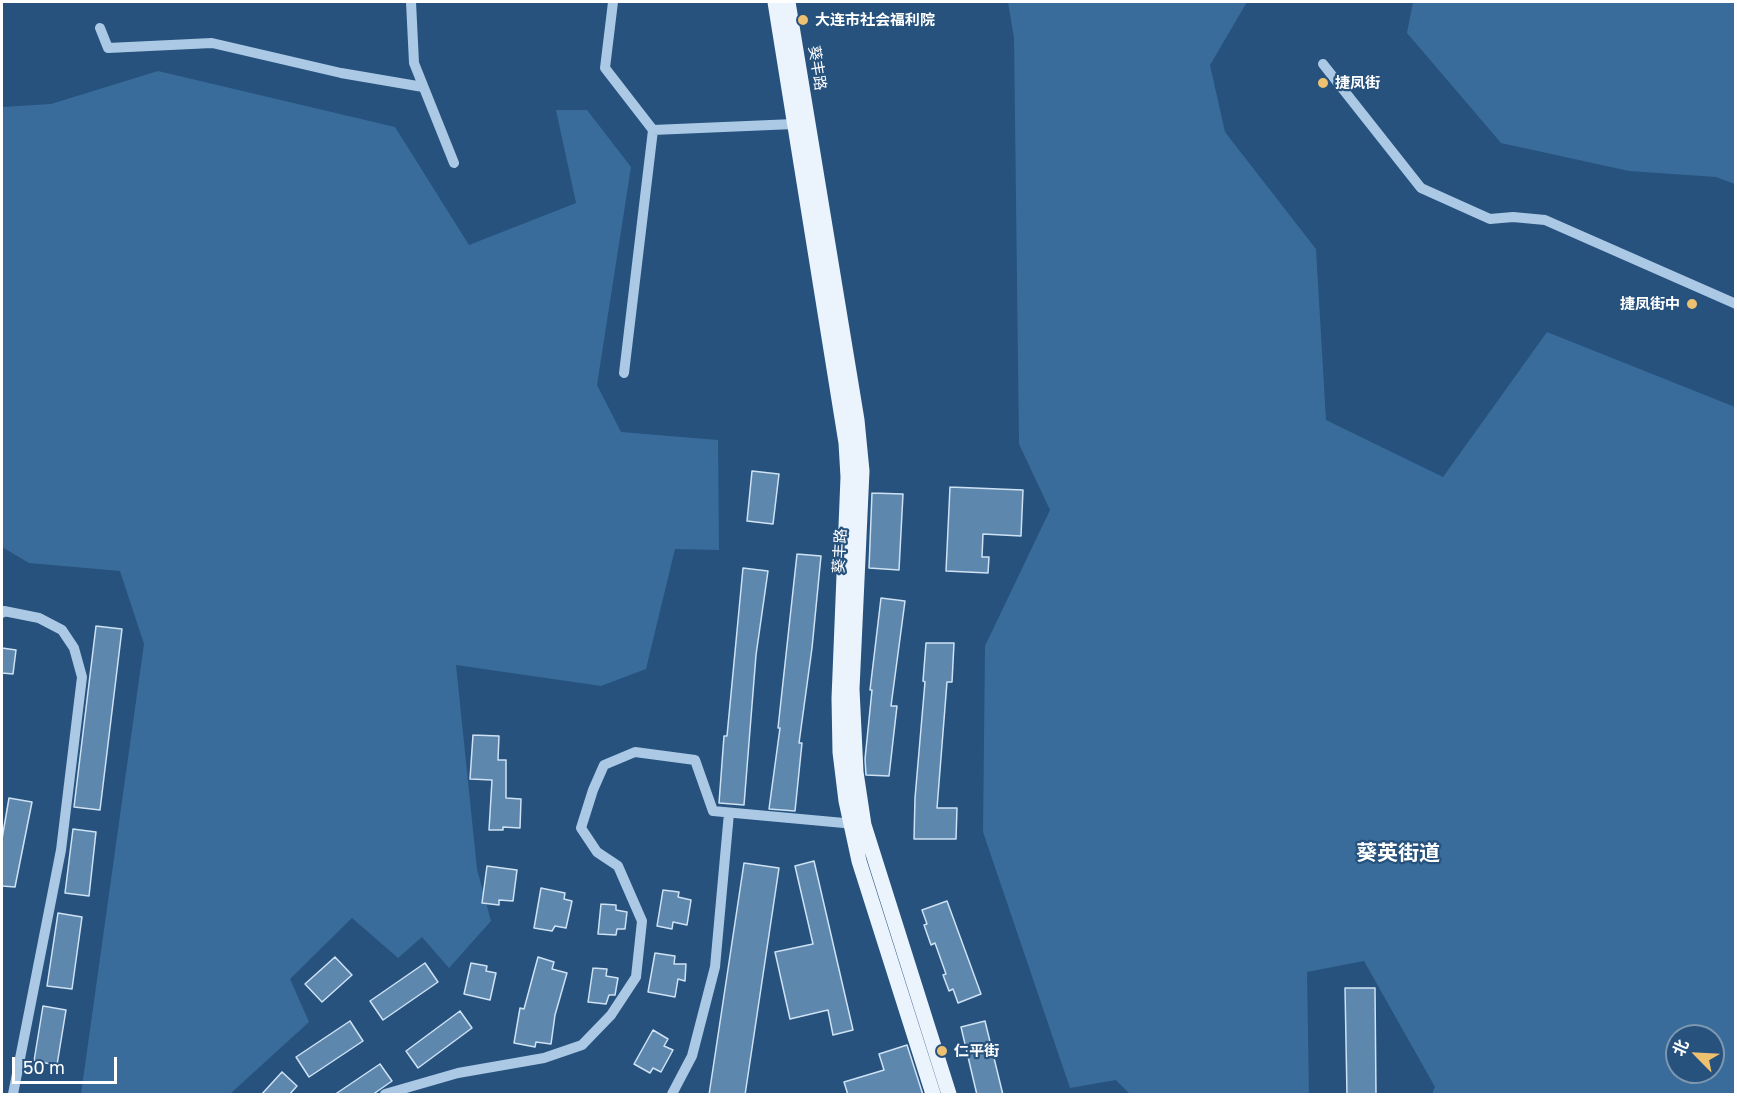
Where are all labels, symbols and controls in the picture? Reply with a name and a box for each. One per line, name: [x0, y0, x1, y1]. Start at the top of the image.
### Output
place label: 大连市社会福利院: [815, 11, 935, 29]
marker: 大连市社会福利院: [796, 13, 810, 27]
street label: 葵丰路: [805, 44, 829, 92]
place label: 捷凤街: [1335, 74, 1380, 92]
marker: 捷凤街: [1316, 76, 1330, 90]
place label: 捷凤街中: [1620, 295, 1680, 313]
marker: 捷凤街中: [1685, 297, 1699, 311]
street label: 葵丰路: [830, 528, 850, 574]
district label: 葵英街道: [1356, 840, 1440, 866]
north arrow: [1665, 1024, 1725, 1084]
text: 北: [1668, 1036, 1693, 1059]
place label: 仁平街: [954, 1042, 999, 1060]
marker: 仁平街: [935, 1044, 949, 1058]
scale bar: [15, 1045, 120, 1083]
text: 50 m: [23, 1056, 65, 1078]

